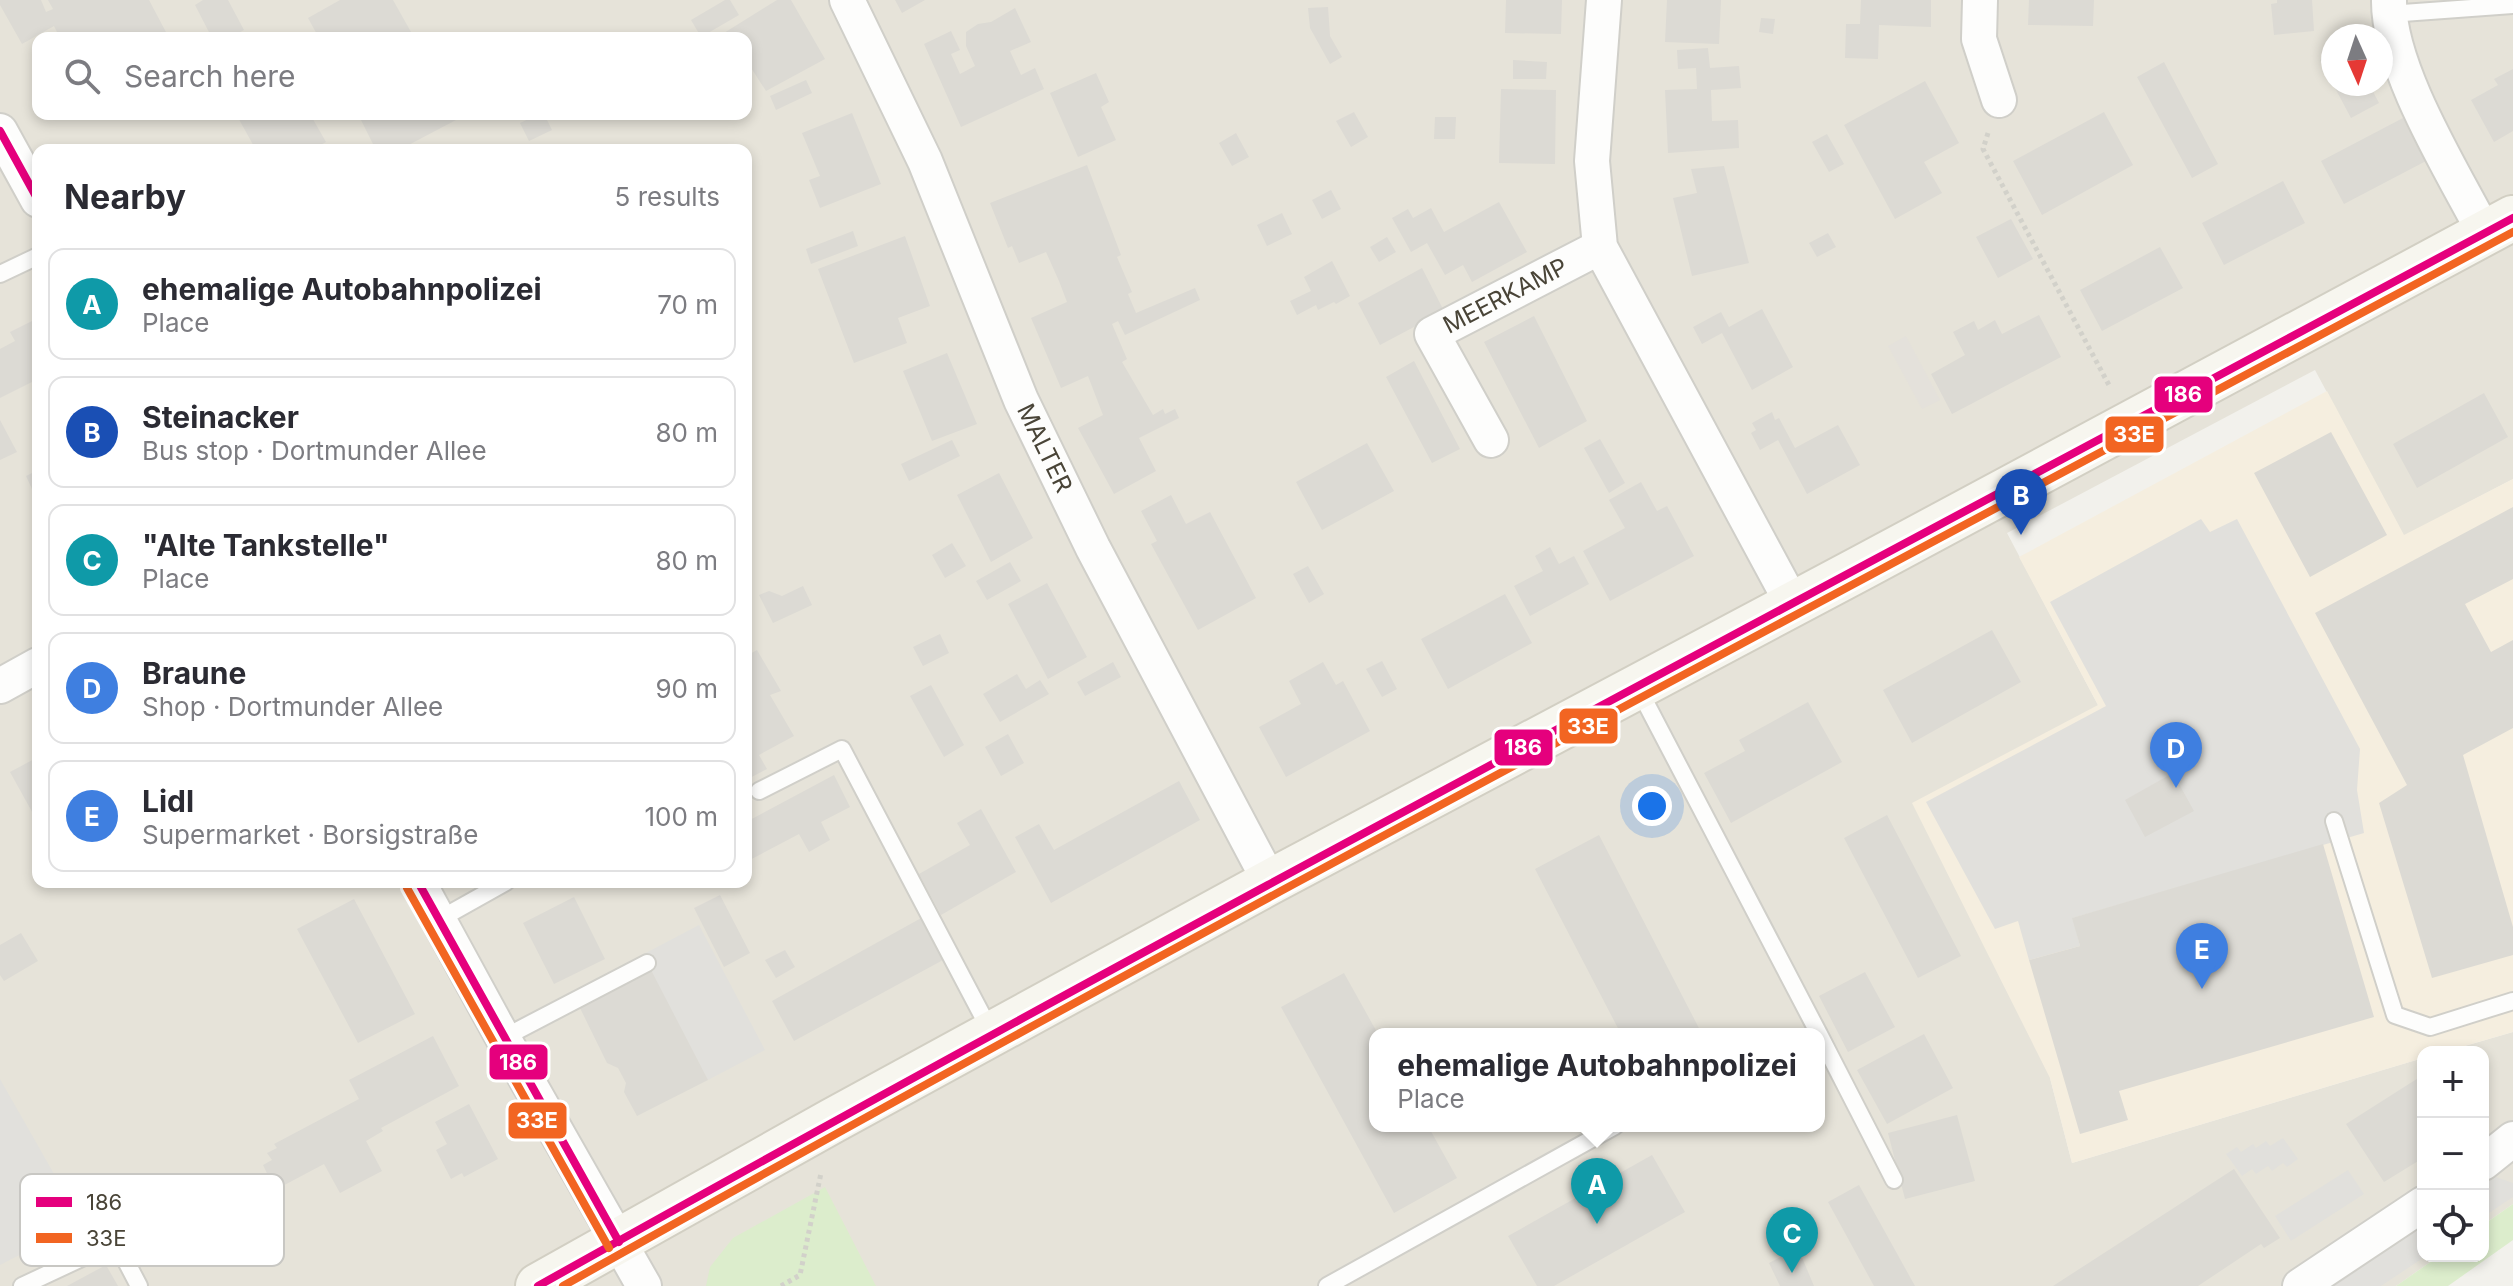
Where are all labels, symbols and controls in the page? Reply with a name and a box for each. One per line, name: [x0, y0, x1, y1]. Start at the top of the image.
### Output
north arrow: [2321, 24, 2393, 96]
search box: [32, 32, 752, 120]
icon: search: [60, 54, 104, 98]
text: Search here: [124, 58, 296, 94]
text: Nearby: [64, 176, 186, 217]
text: 5 results: [615, 181, 720, 212]
street label: MEERKAMP: [1438, 251, 1572, 340]
text: ehemalige Autobahnpolizei: [142, 271, 542, 307]
text: A: [82, 289, 102, 320]
text: 70 m: [657, 289, 718, 320]
text: Place: [142, 307, 210, 338]
line badge: 186: [2153, 375, 2214, 414]
text: 186: [2164, 381, 2202, 407]
text: Steinacker: [142, 399, 299, 435]
street label: MALTER: [1011, 399, 1079, 497]
line badge: 33E: [2104, 415, 2165, 454]
text: B: [83, 417, 101, 448]
text: 80 m: [655, 417, 718, 448]
text: 33E: [2113, 421, 2155, 447]
text: Bus stop · Dortmunder Allee: [142, 435, 487, 466]
pin: B: [1995, 469, 2047, 535]
text: "Alte Tankstelle": [142, 527, 390, 563]
text: C: [82, 545, 102, 576]
text: 80 m: [655, 545, 718, 576]
text: Place: [142, 563, 210, 594]
text: Braune: [142, 655, 246, 691]
text: D: [83, 673, 101, 704]
text: 90 m: [655, 673, 718, 704]
text: Shop · Dortmunder Allee: [142, 691, 443, 722]
line badge: 33E: [1558, 707, 1619, 745]
text: 33E: [1567, 713, 1609, 739]
pin: D: [2150, 722, 2202, 788]
line badge: 186: [1493, 728, 1554, 767]
text: 186: [1504, 734, 1542, 760]
text: Lidl: [142, 783, 194, 819]
your location: [1632, 786, 1672, 826]
text: E: [84, 801, 100, 832]
text: 100 m: [645, 801, 718, 832]
text: Supermarket · Borsigstraße: [142, 819, 479, 850]
pin: E: [2176, 923, 2228, 989]
popup: [1369, 1028, 1825, 1132]
line badge: 186: [488, 1043, 549, 1081]
map controls: [2417, 1046, 2489, 1262]
button: +: [2417, 1046, 2489, 1118]
text: ehemalige Autobahnpolizei: [1397, 1047, 1797, 1083]
text: 186: [499, 1049, 537, 1075]
text: Place: [1397, 1083, 1465, 1114]
line badge: 33E: [507, 1101, 568, 1140]
text: 33E: [516, 1107, 558, 1133]
button: −: [2417, 1118, 2489, 1190]
pin: A: [1571, 1158, 1623, 1224]
legend: [20, 1174, 284, 1266]
text: 186: [86, 1189, 122, 1215]
button: locate: [2417, 1190, 2489, 1262]
pin: C: [1766, 1207, 1818, 1273]
text: 33E: [86, 1225, 126, 1251]

